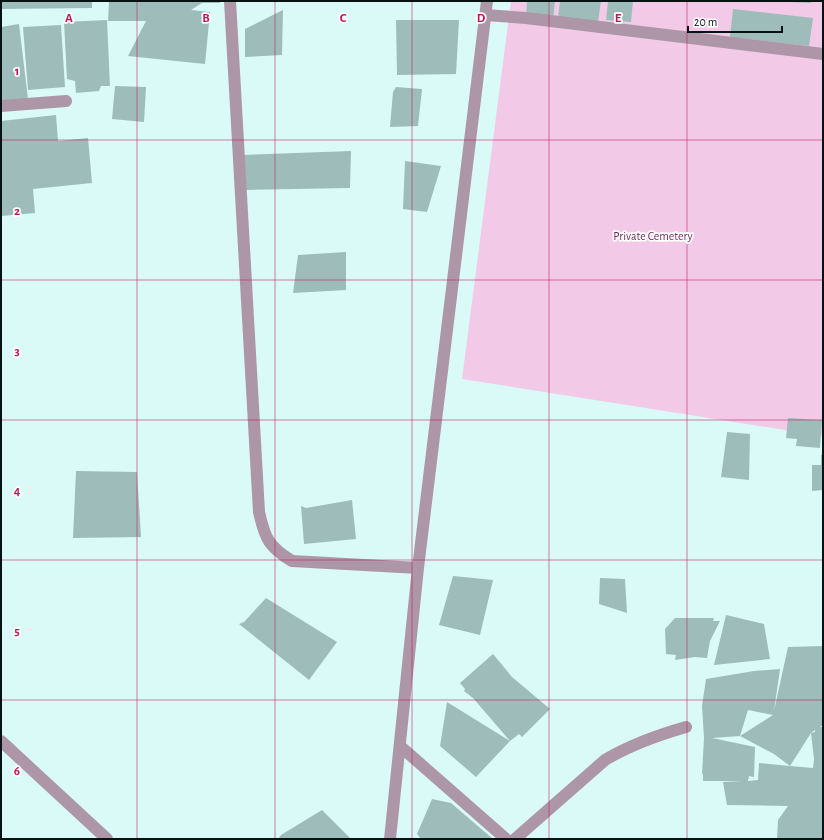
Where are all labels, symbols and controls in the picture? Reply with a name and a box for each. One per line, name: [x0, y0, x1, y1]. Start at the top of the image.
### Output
scale bar: [688, 8, 782, 34]
text: A: [65, 12, 73, 25]
text: B: [202, 12, 210, 25]
text: C: [340, 12, 347, 25]
text: D: [477, 12, 486, 25]
text: E: [615, 12, 622, 25]
text: 20 m: [694, 16, 717, 28]
text: 1: [15, 65, 19, 78]
text: 2: [14, 205, 20, 218]
park label: Private Cemetery: [613, 230, 693, 243]
text: 3: [14, 345, 20, 358]
text: 4: [14, 485, 21, 498]
text: 5: [14, 625, 20, 638]
text: 6: [14, 765, 20, 778]

